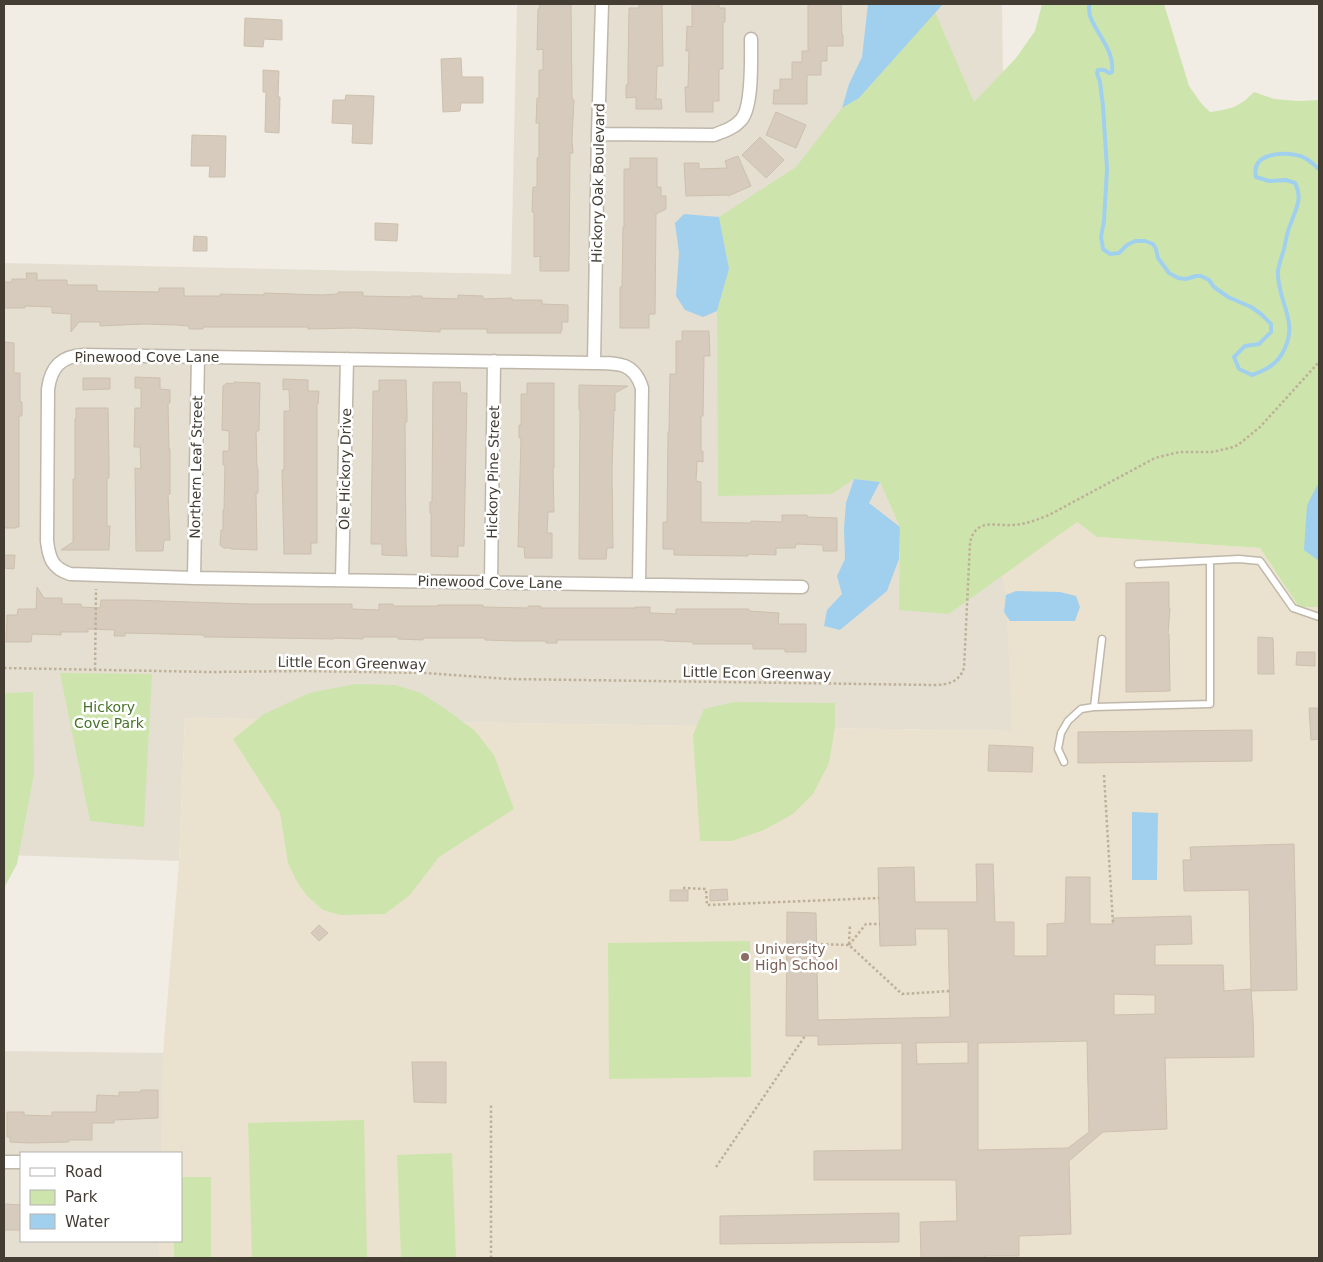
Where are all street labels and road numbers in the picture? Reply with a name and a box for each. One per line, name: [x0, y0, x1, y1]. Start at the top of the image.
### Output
street label: Hickory Oak Boulevard: [589, 103, 607, 263]
street label: Pinewood Cove Lane: [75, 349, 219, 365]
street label: Northern Leaf Street: [187, 395, 205, 539]
street label: Hickory Pine Street: [484, 405, 502, 539]
street label: Ole Hickory Drive: [336, 408, 354, 530]
street label: Pinewood Cove Lane: [417, 573, 563, 591]
street label: Little Econ Greenway: [277, 654, 427, 672]
street label: Little Econ Greenway: [682, 664, 832, 682]

